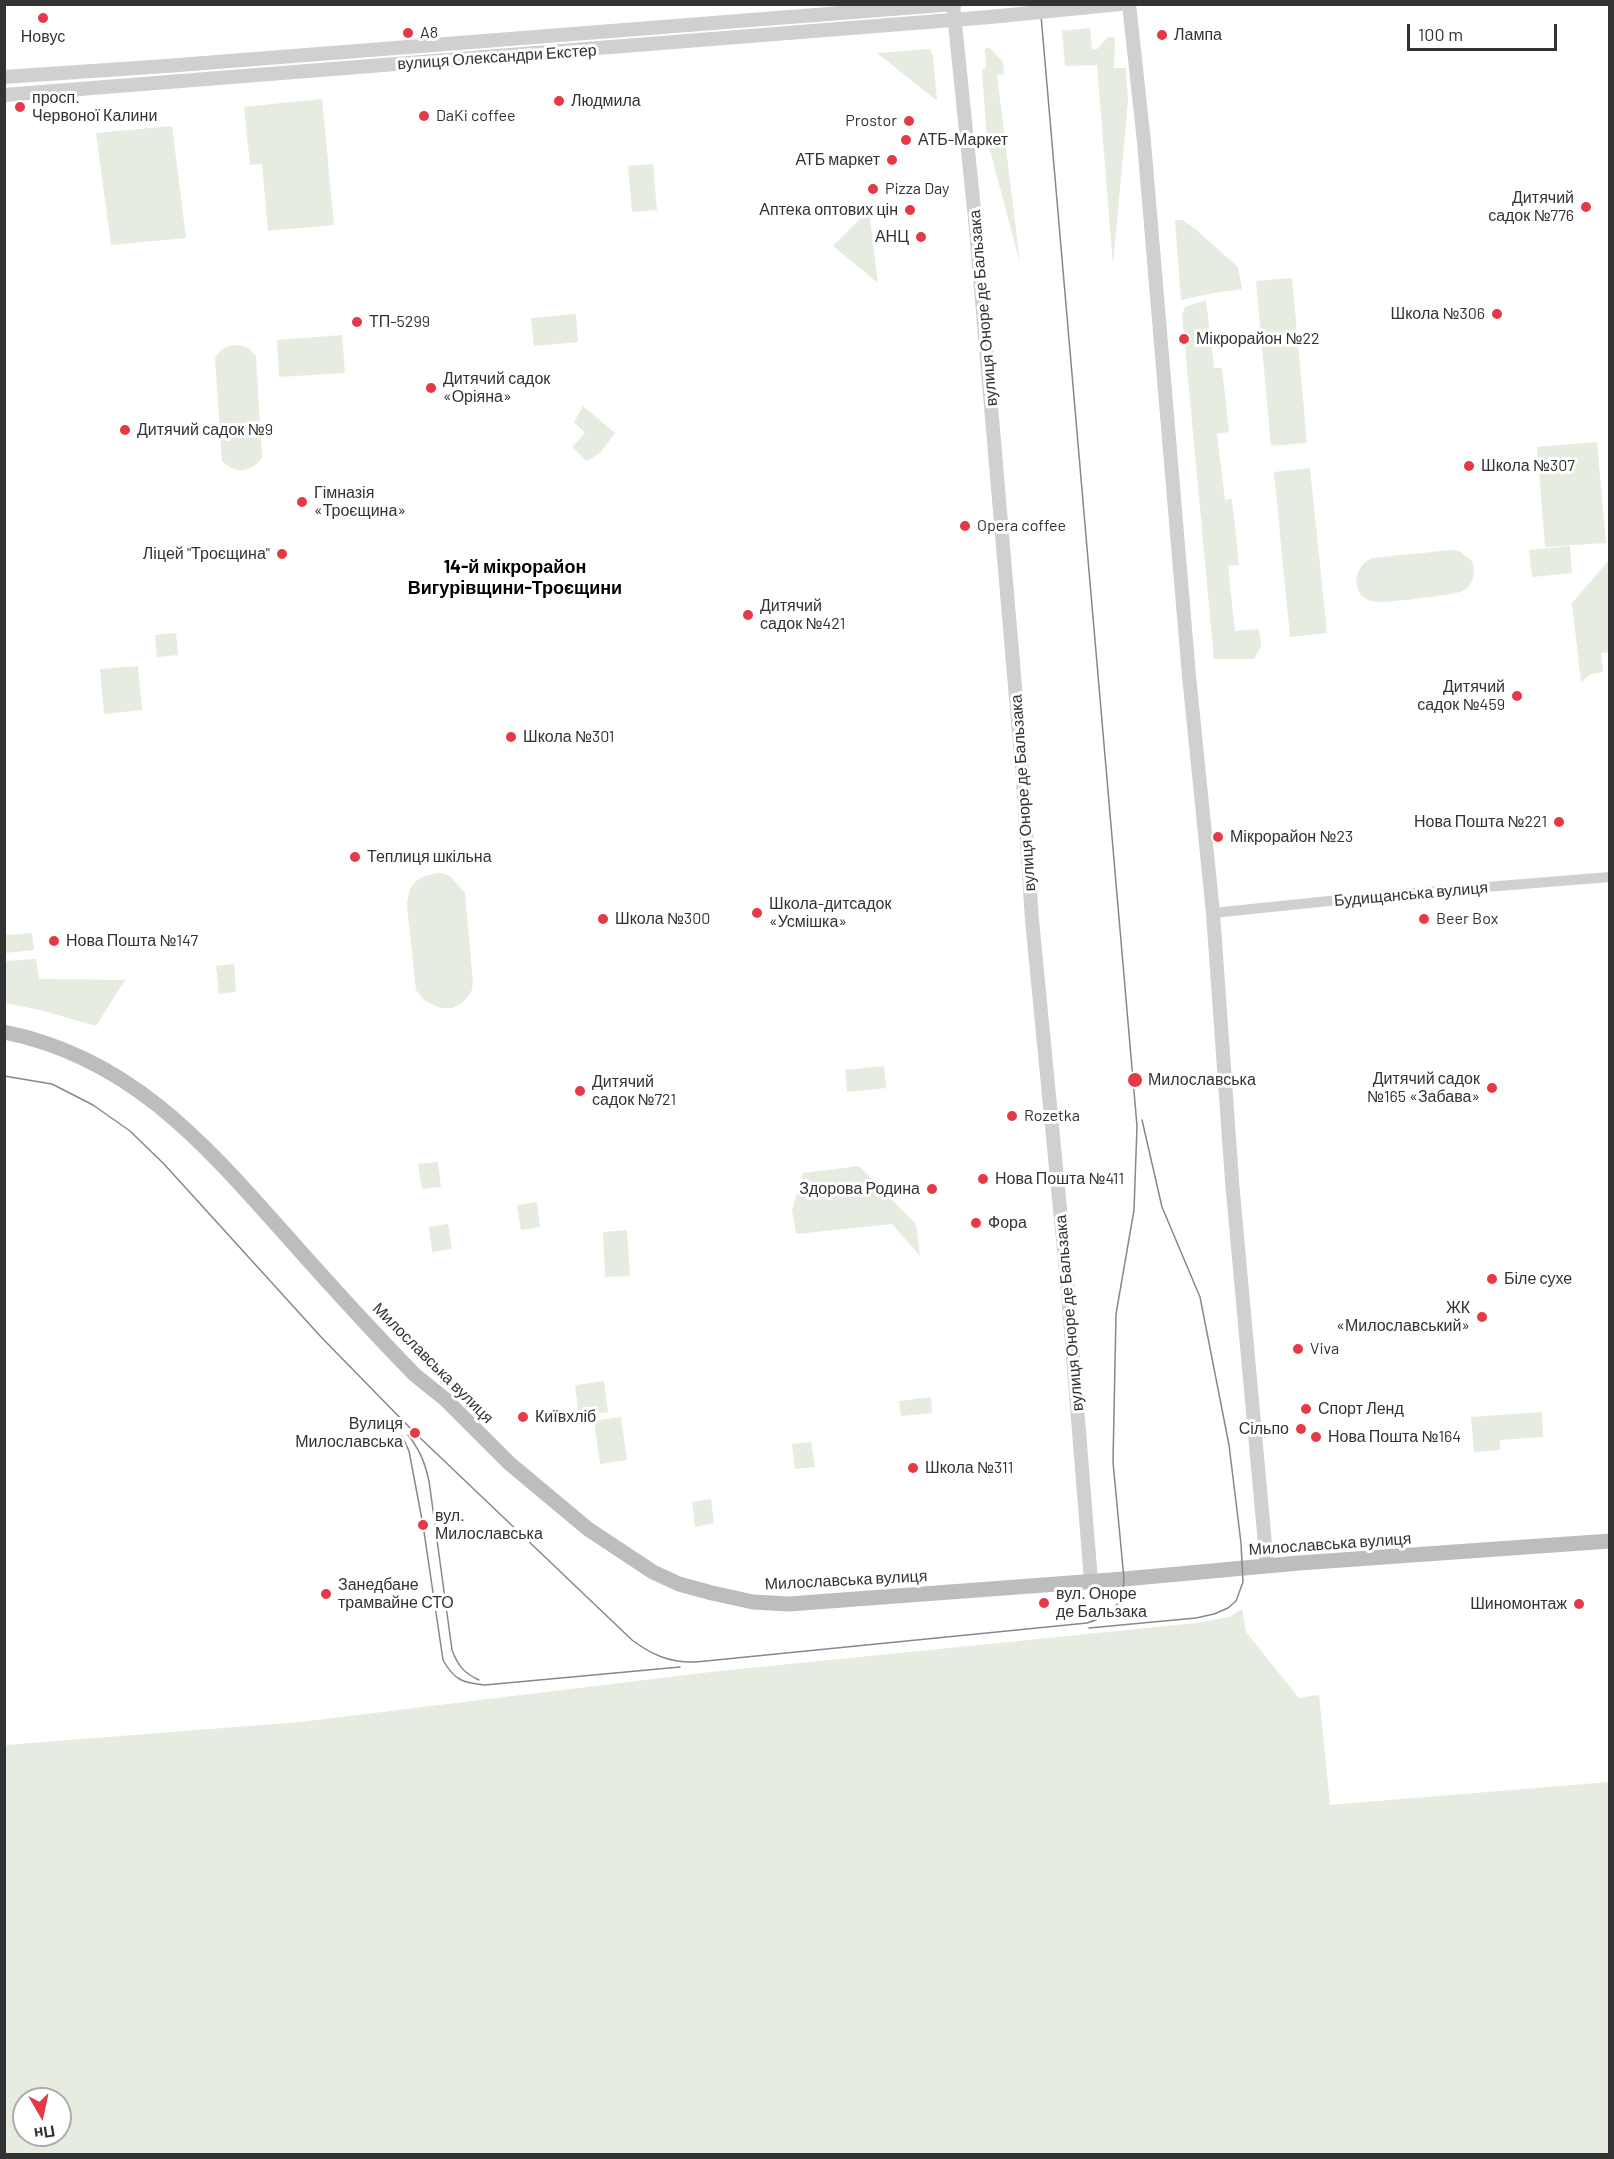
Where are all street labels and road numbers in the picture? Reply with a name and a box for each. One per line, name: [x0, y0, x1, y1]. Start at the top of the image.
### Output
street label: вулиця Олександри Екстер: [397, 40, 597, 74]
street label: вулиця Оноре де Бальзака: [965, 209, 1001, 407]
street label: вулиця Оноре де Бальзака: [1007, 694, 1039, 892]
street label: Будищанська вулиця: [1333, 878, 1489, 910]
street label: вулиця Оноре де Бальзака: [1051, 1214, 1087, 1412]
street label: Милославська вулиця: [369, 1299, 497, 1427]
street label: Милославська вулиця: [1248, 1529, 1412, 1559]
street label: Милославська вулиця: [764, 1566, 928, 1594]

